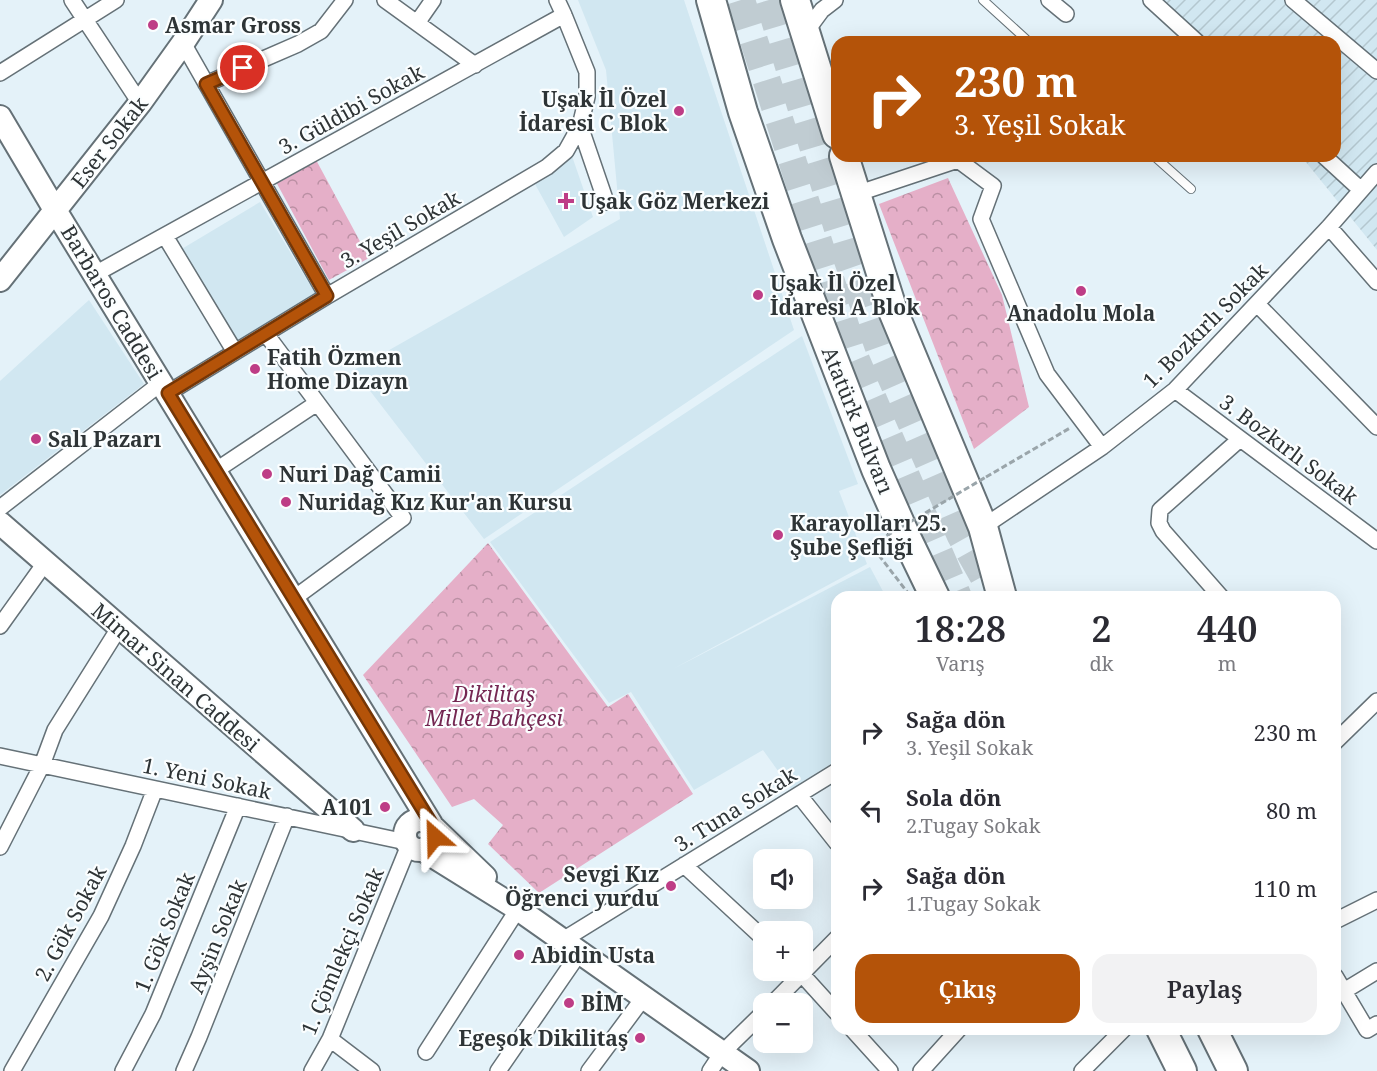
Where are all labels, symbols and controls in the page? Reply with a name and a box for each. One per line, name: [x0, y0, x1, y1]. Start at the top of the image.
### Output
place label: Asmar Gross: [165, 11, 301, 39]
marker: Asmar Gross: [146, 18, 160, 32]
pin: [217, 42, 268, 93]
icon: arrive: [226, 51, 259, 84]
text: 230 m: [954, 52, 1078, 109]
street label: 3. Güldibi Sokak: [273, 57, 429, 160]
icon: right: [855, 60, 933, 138]
place label: Uşak İl Özel İdaresi C Blok: [519, 85, 668, 137]
street label: Eser Sokak: [64, 90, 154, 194]
marker: Uşak İl Özel İdaresi C Blok: [672, 104, 686, 118]
text: 3. Yeşil Sokak: [954, 106, 1126, 143]
street label: 3. Yeşil Sokak: [335, 183, 465, 274]
place label: Uşak Göz Merkezi: [580, 187, 770, 215]
marker: Uşak Göz Merkezi: [557, 192, 575, 210]
street label: Barbaros Caddesi: [55, 220, 169, 384]
street label: 1. Bozkırlı Sokak: [1136, 256, 1274, 394]
place label: Uşak İl Özel İdaresi A Blok: [770, 269, 920, 321]
marker: Anadolu Mola: [1074, 284, 1088, 298]
marker: Uşak İl Özel İdaresi A Blok: [751, 288, 765, 302]
place label: Anadolu Mola: [1007, 299, 1155, 327]
street label: Atatürk Bulvarı: [816, 342, 900, 498]
place label: Fatih Özmen Home Dizayn: [267, 343, 408, 395]
marker: Fatih Özmen Home Dizayn: [248, 362, 262, 376]
street label: 3. Bozkırlı Sokak: [1214, 388, 1364, 511]
place label: Salı Pazarı: [48, 425, 162, 453]
marker: Salı Pazarı: [29, 432, 43, 446]
place label: Nuri Dağ Camii: [279, 460, 442, 488]
marker: Nuri Dağ Camii: [260, 467, 274, 481]
place label: Nuridağ Kız Kur'an Kursu: [298, 488, 572, 516]
marker: Nuridağ Kız Kur'an Kursu: [279, 495, 293, 509]
place label: Karayolları 25. Şube Şefliği: [790, 509, 947, 561]
marker: Karayolları 25. Şube Şefliği: [771, 528, 785, 542]
street label: Mimar Sinan Caddesi: [86, 596, 266, 758]
text: 18:28: [914, 604, 1006, 653]
text: 2: [1091, 604, 1112, 653]
text: 440: [1197, 604, 1258, 653]
text: Varış: [936, 650, 984, 677]
text: dk: [1089, 650, 1113, 677]
text: m: [1218, 650, 1237, 677]
park label: Dikilitaş Millet Bahçesi: [424, 680, 563, 732]
text: Sağa dön: [906, 704, 1006, 734]
icon: right: [855, 716, 888, 749]
text: 230 m: [1254, 717, 1317, 747]
text: 3. Yeşil Sokak: [906, 734, 1033, 761]
street label: 1. Yeni Sokak: [140, 751, 275, 805]
street label: 3. Tuna Sokak: [668, 760, 802, 858]
text: Sola dön: [906, 782, 1001, 812]
place label: A101: [322, 793, 373, 821]
icon: left: [855, 794, 888, 827]
text: 80 m: [1266, 795, 1317, 825]
marker: A101: [378, 800, 392, 814]
position arrow: [403, 805, 467, 869]
text: 2.Tugay Sokak: [906, 812, 1041, 839]
map controls: [753, 849, 813, 1053]
button: sound: [753, 849, 813, 909]
street label: 2. Gök Sokak: [28, 860, 113, 986]
place label: Sevgi Kız Öğrenci yurdu: [505, 860, 659, 912]
text: Sağa dön: [906, 860, 1006, 890]
street label: 1. Çömlekçi Sokak: [294, 862, 390, 1039]
street label: 1. Gök Sokak: [127, 867, 201, 996]
icon: right: [855, 872, 888, 905]
text: 110 m: [1254, 873, 1317, 903]
street label: Ayşin Sokak: [181, 874, 253, 997]
marker: Sevgi Kız Öğrenci yurdu: [664, 879, 678, 893]
text: 1.Tugay Sokak: [906, 890, 1041, 917]
button: +: [753, 921, 813, 981]
place label: Abidin Usta: [531, 941, 655, 969]
marker: Abidin Usta: [512, 948, 526, 962]
button: Çıkış: [855, 954, 1080, 1023]
button: Paylaş: [1092, 954, 1317, 1023]
place label: BİM: [581, 989, 624, 1017]
button: −: [753, 993, 813, 1053]
marker: BİM: [562, 996, 576, 1010]
place label: Egeşok Dikilitaş: [458, 1024, 628, 1052]
marker: Egeşok Dikilitaş: [633, 1031, 647, 1045]

